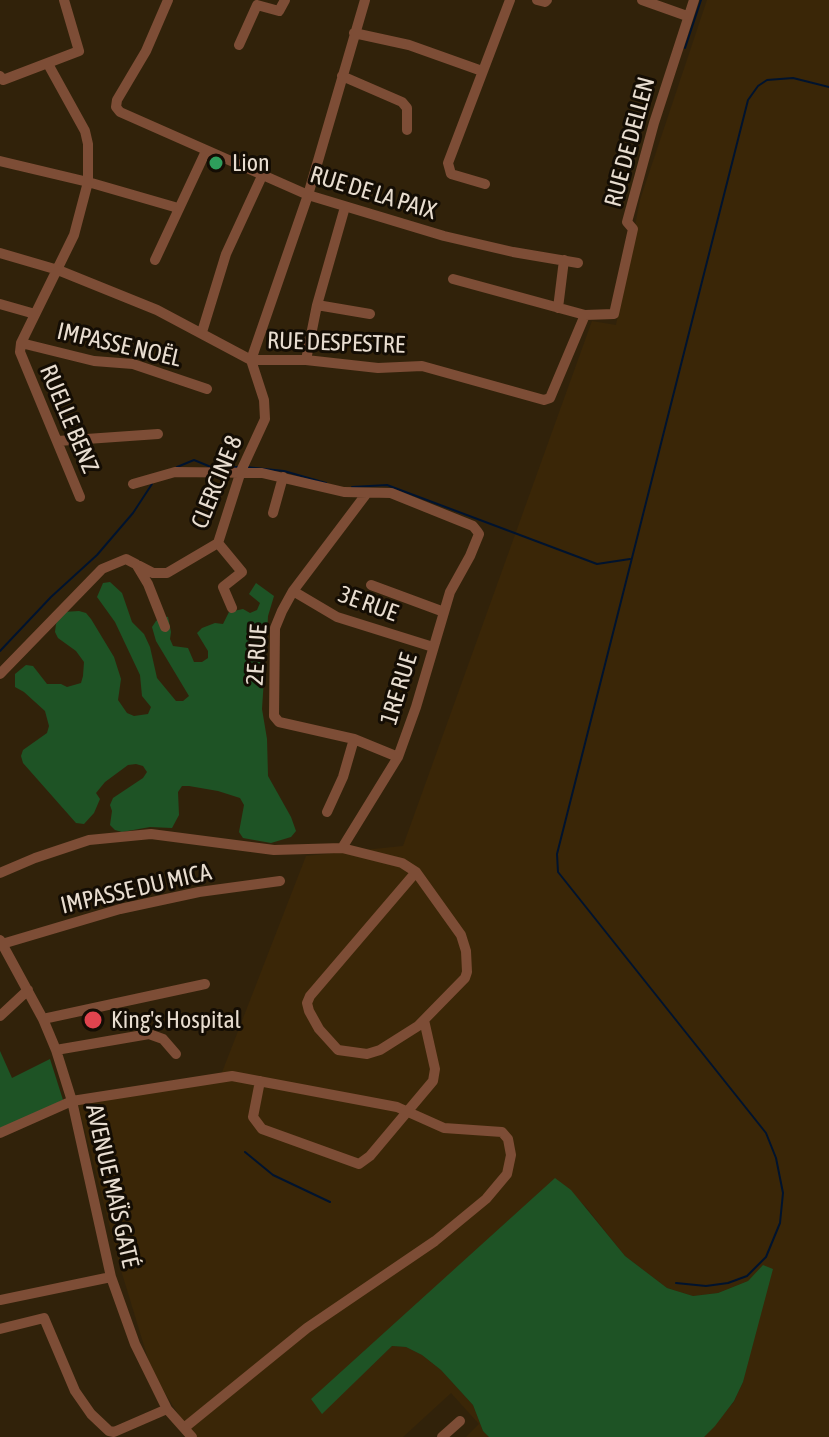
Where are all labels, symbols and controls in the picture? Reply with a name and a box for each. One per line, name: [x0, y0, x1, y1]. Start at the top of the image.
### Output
street label: RUE DE DELLEN: [599, 74, 661, 210]
place label: Lion: [232, 149, 270, 177]
marker: Lion: [207, 154, 225, 172]
street label: RUE DE LA PAIX: [306, 160, 440, 226]
street label: IMPASSE NOËL: [54, 317, 184, 373]
street label: RUE DESPESTRE: [266, 326, 406, 360]
street label: RUELLE BENZ: [33, 360, 105, 478]
street label: CLERCINE 8: [185, 431, 249, 533]
street label: 3E RUE: [334, 580, 402, 628]
street label: 2E RUE: [241, 623, 273, 687]
street label: 1RE RUE: [375, 650, 423, 728]
street label: IMPASSE DU MICA: [58, 858, 214, 920]
place label: King's Hospital: [111, 1006, 241, 1034]
marker: King's Hospital: [82, 1009, 104, 1031]
street label: AVENUE MAÏS GATÉ: [79, 1102, 145, 1270]

